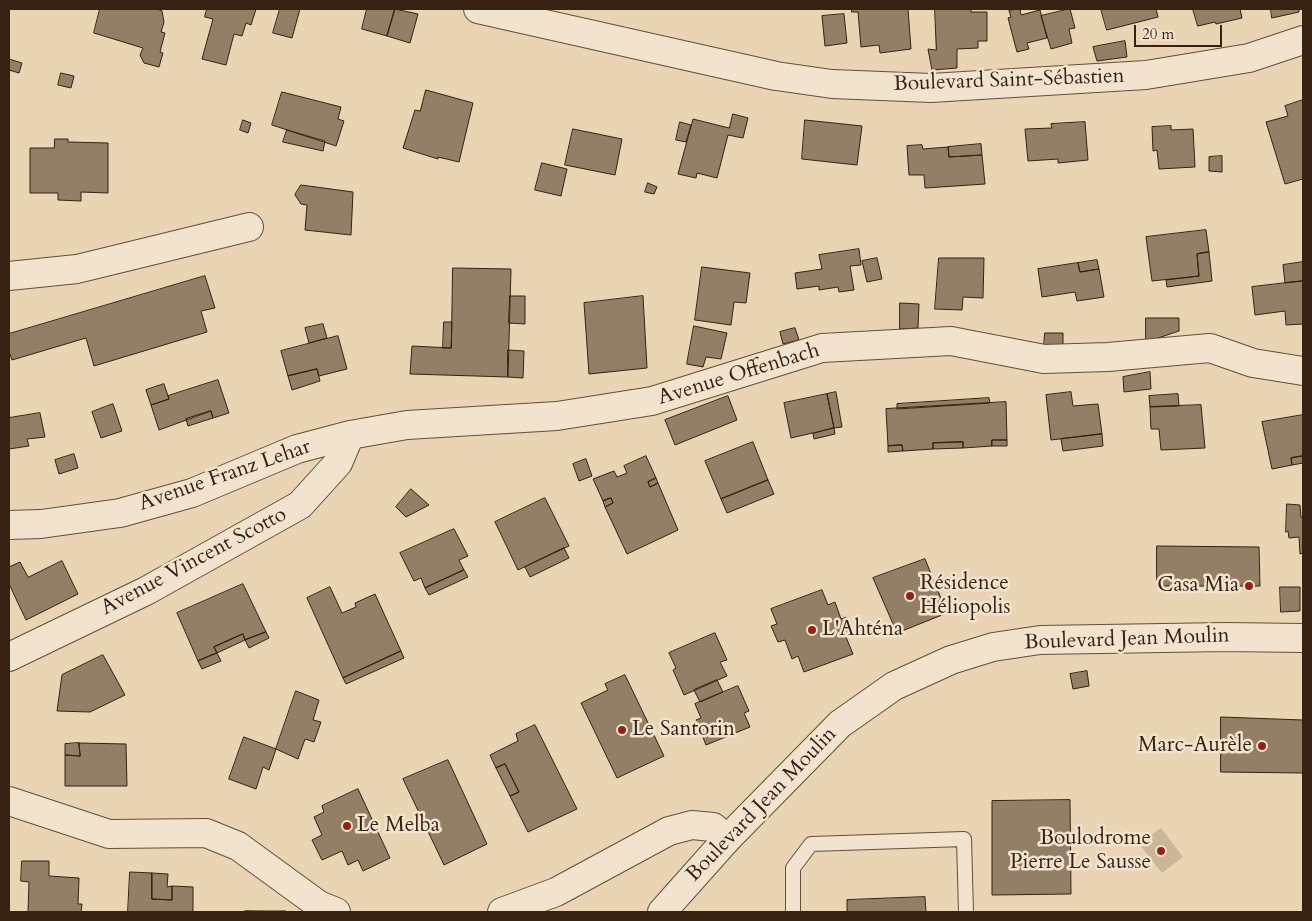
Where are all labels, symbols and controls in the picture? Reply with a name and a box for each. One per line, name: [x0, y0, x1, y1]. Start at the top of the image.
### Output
scale bar: [1137, 15, 1224, 47]
text: 20 m: [1142, 24, 1174, 44]
street label: Boulevard Saint-Sébastien: [893, 64, 1125, 98]
street label: Avenue Offenbach: [655, 338, 823, 412]
street label: Avenue Franz Lehar: [136, 435, 314, 517]
street label: Avenue Vincent Scotto: [97, 502, 291, 622]
place label: Résidence Héliopolis: [920, 571, 1010, 621]
place label: Casa Mia: [1157, 573, 1239, 599]
marker: Casa Mia: [1243, 580, 1255, 592]
marker: Résidence Héliopolis: [904, 590, 916, 602]
place label: L'Ahténa: [822, 617, 903, 643]
marker: L'Ahténa: [806, 624, 818, 636]
street label: Boulevard Jean Moulin: [1024, 624, 1230, 656]
place label: Le Santorin: [632, 717, 735, 743]
street label: Boulevard Jean Moulin: [682, 722, 842, 888]
marker: Le Santorin: [616, 724, 628, 736]
place label: Marc-Aurèle: [1138, 733, 1252, 759]
marker: Marc-Aurèle: [1256, 740, 1268, 752]
place label: Le Melba: [357, 813, 440, 839]
marker: Le Melba: [341, 820, 353, 832]
place label: Boulodrome Pierre Le Sausse: [1010, 826, 1151, 876]
marker: Boulodrome Pierre Le Sausse: [1155, 845, 1167, 857]

